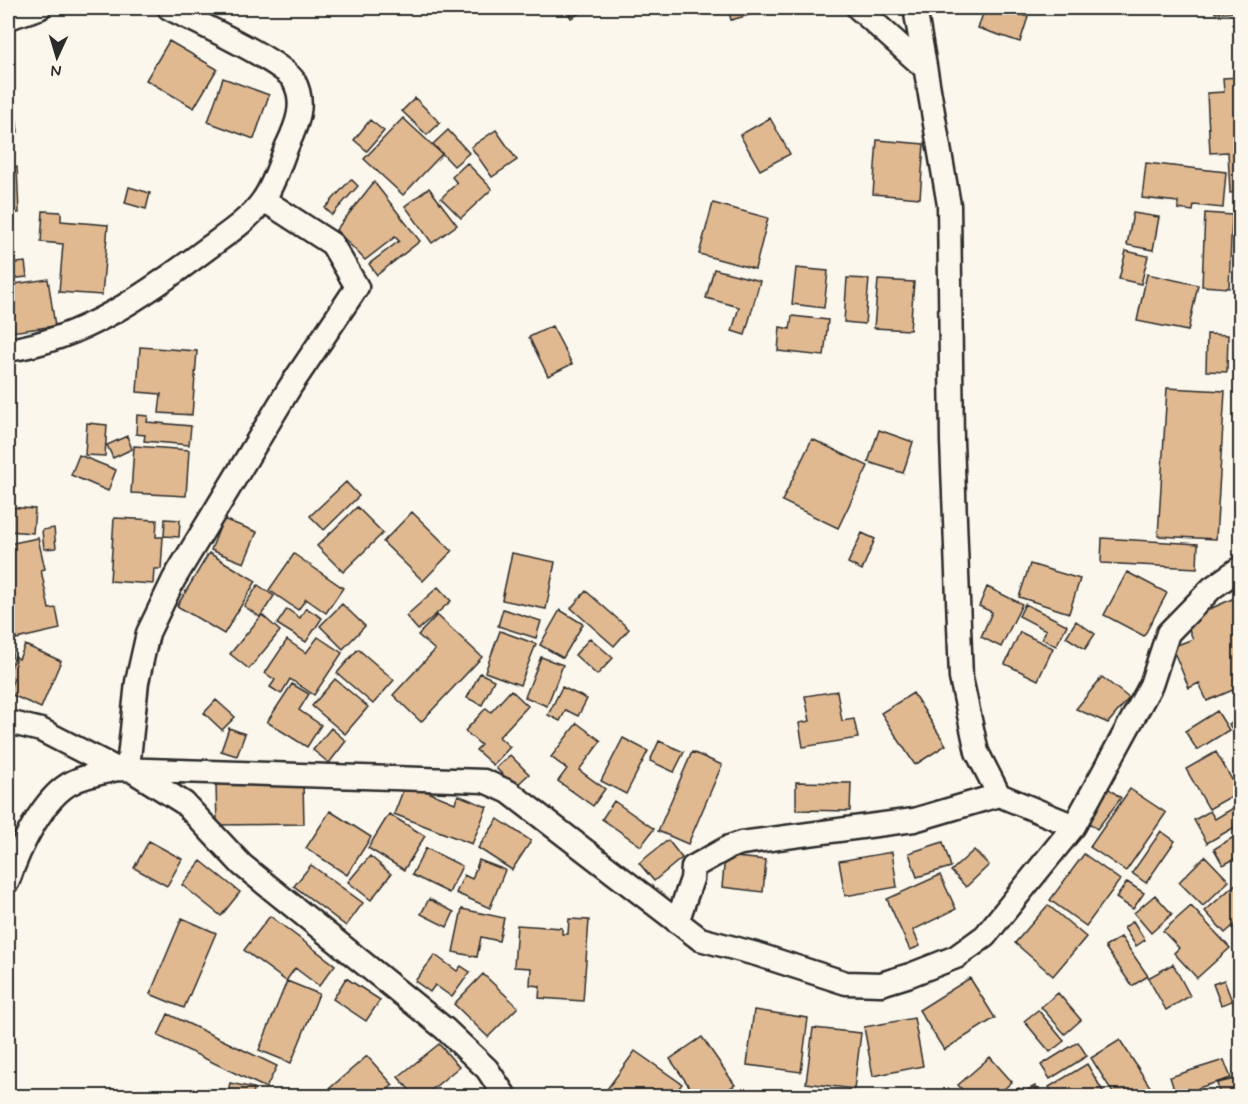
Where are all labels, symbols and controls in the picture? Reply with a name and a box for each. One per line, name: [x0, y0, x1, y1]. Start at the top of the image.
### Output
north arrow: [27, 27, 87, 87]
text: N: [50, 60, 62, 81]

